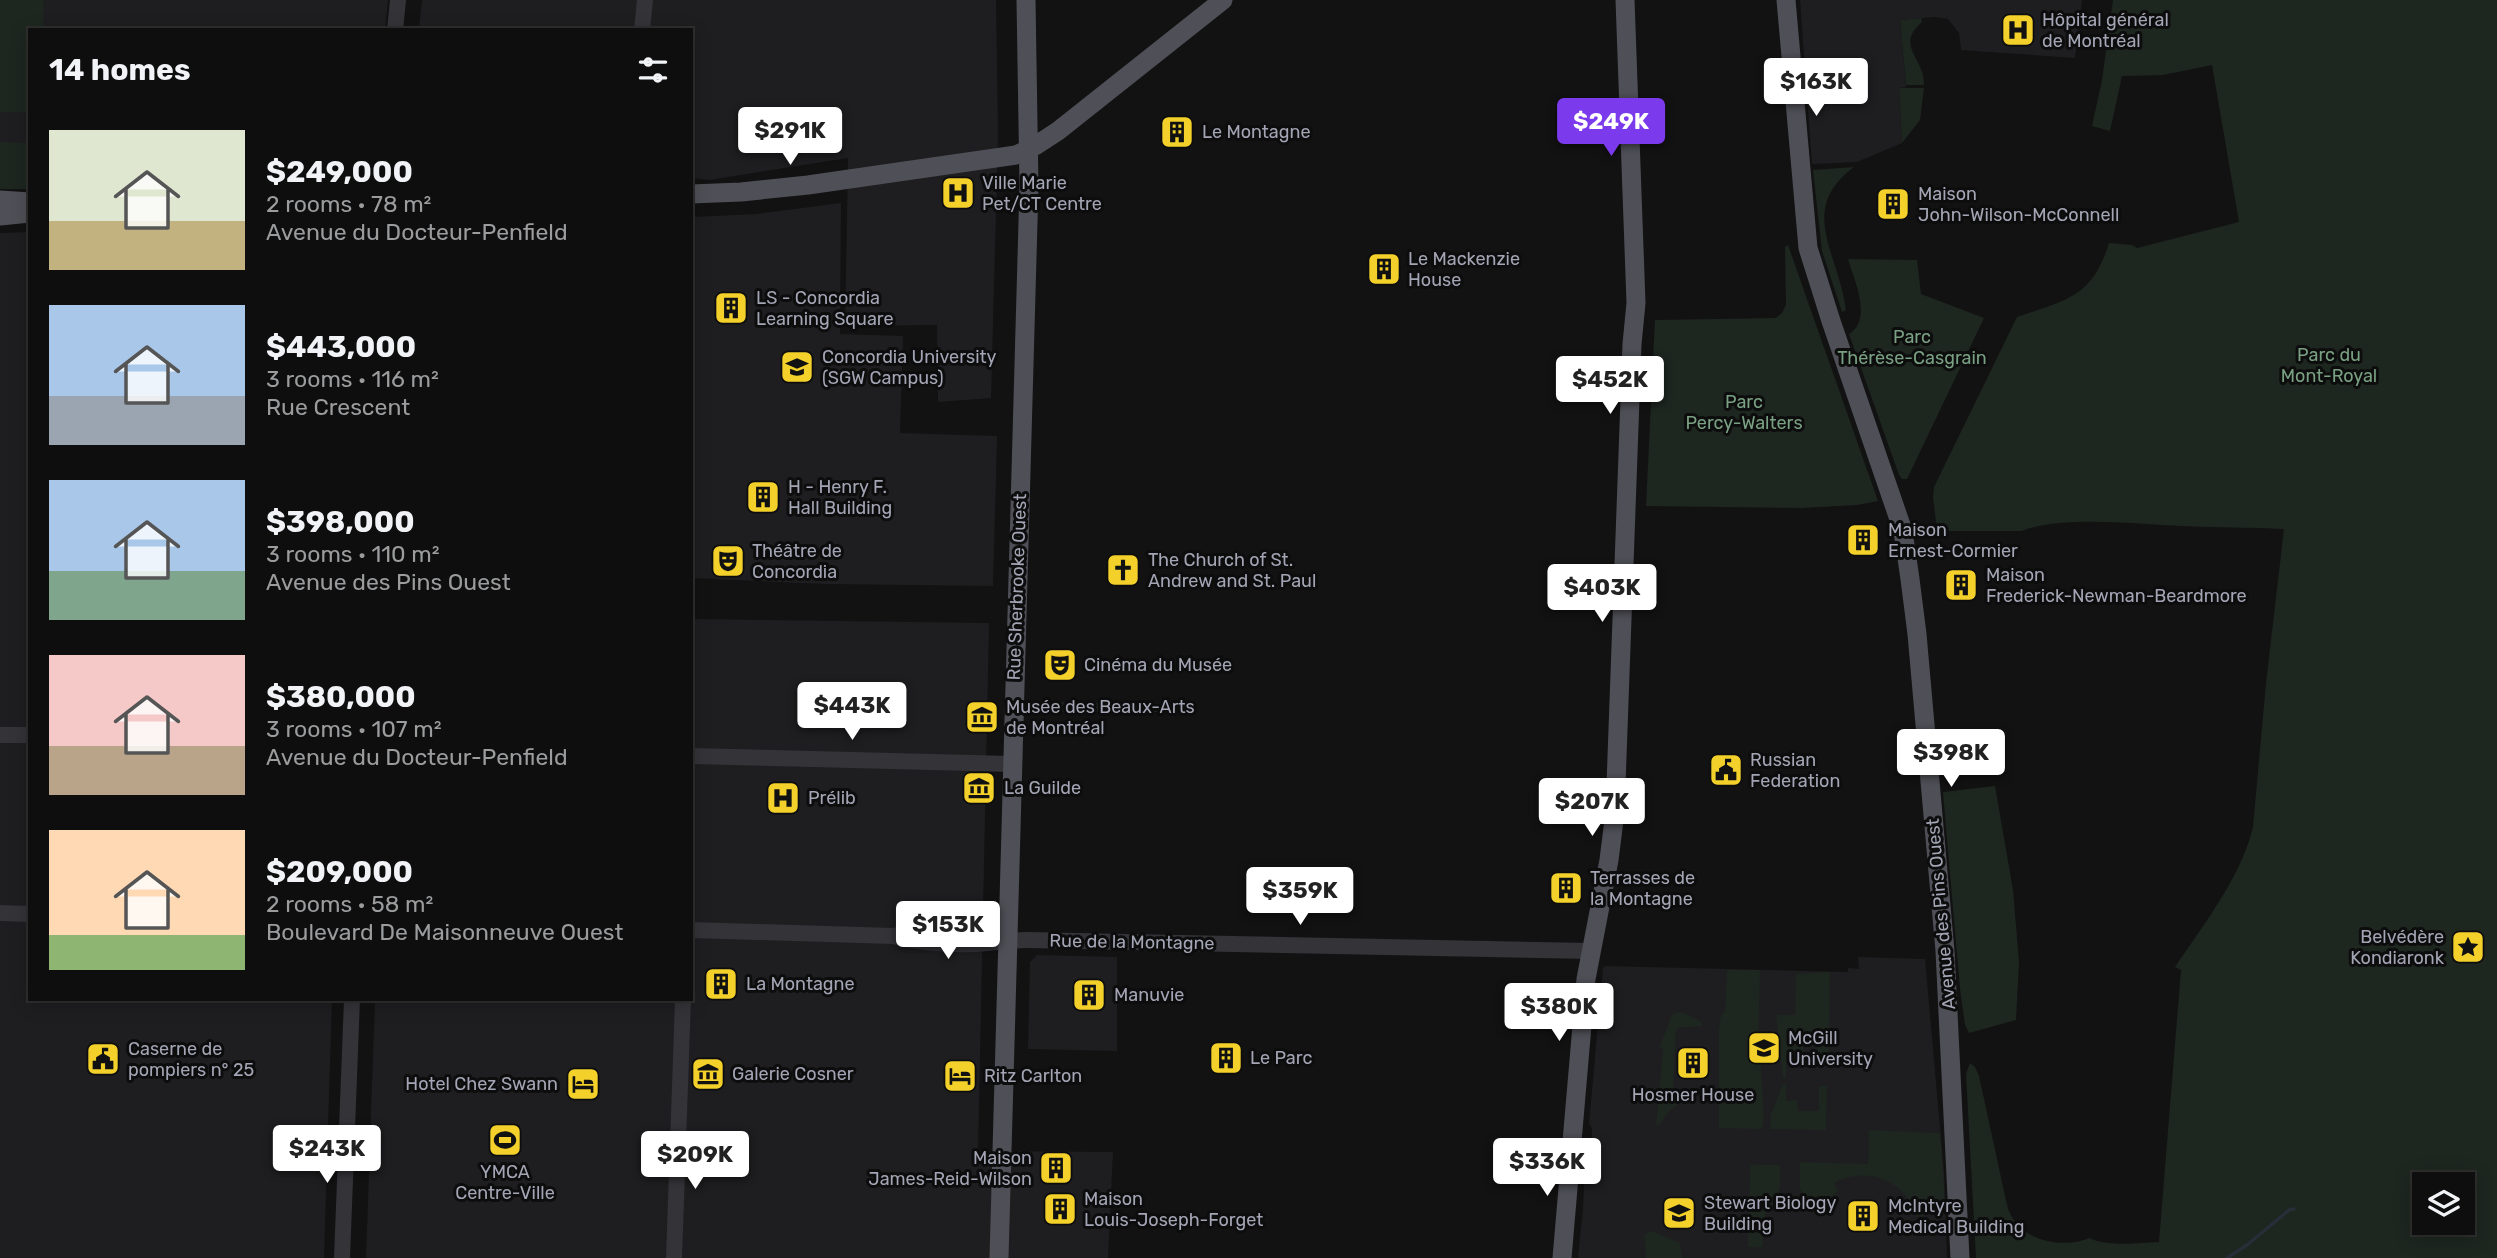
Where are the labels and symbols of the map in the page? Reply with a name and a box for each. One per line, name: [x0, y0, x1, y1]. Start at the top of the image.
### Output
place label: Hôpital général de Montréal: [2042, 9, 2169, 52]
hospital icon: Hôpital général de Montréal: [1999, 11, 2037, 49]
pin: $163K: [1767, 58, 1865, 118]
pin: $249K: [1562, 99, 1660, 158]
pin: $291K: [741, 108, 839, 167]
building icon: Le Montagne: [1158, 113, 1196, 151]
place label: Le Montagne: [1202, 121, 1311, 143]
place label: Ville Marie Pet/CT Centre: [982, 172, 1102, 215]
hospital icon: Ville Marie Pet/CT Centre: [939, 174, 977, 212]
place label: Maison John-Wilson-McConnell: [1918, 183, 2119, 226]
building icon: Maison John-Wilson-McConnell: [1874, 185, 1912, 223]
place label: Le Mackenzie House: [1408, 248, 1520, 291]
building icon: Le Mackenzie House: [1365, 250, 1403, 288]
place label: LS - Concordia Learning Square: [756, 287, 894, 330]
building icon: LS - Concordia Learning Square: [712, 289, 750, 327]
park label: Parc Thérèse-Casgrain: [1837, 326, 1987, 369]
park label: Parc du Mont-Royal: [2281, 344, 2377, 387]
place label: Concordia University (SGW Campus): [822, 346, 997, 389]
school or university icon: Concordia University (SGW Campus): [778, 348, 816, 386]
pin: $452K: [1561, 356, 1659, 416]
park label: Parc Percy-Walters: [1685, 391, 1803, 434]
place label: H - Henry F. Hall Building: [788, 476, 892, 519]
building icon: H - Henry F. Hall Building: [744, 478, 782, 516]
street label: Rue Sherbrooke Ouest: [1003, 493, 1031, 681]
place label: Maison Ernest-Cormier: [1888, 519, 2018, 562]
building icon: Maison Ernest-Cormier: [1844, 521, 1882, 559]
place label: Théâtre de Concordia: [752, 540, 842, 583]
theatre icon: Théâtre de Concordia: [709, 542, 747, 580]
place label: The Church of St. Andrew and St. Paul: [1148, 549, 1316, 592]
church icon: The Church of St. Andrew and St. Paul: [1104, 551, 1142, 589]
pin: $403K: [1553, 564, 1651, 624]
place label: Maison Frederick-Newman-Beardmore: [1986, 564, 2247, 607]
building icon: Maison Frederick-Newman-Beardmore: [1942, 566, 1980, 604]
theatre icon: Cinéma du Musée: [1041, 646, 1079, 684]
place label: Cinéma du Musée: [1084, 654, 1232, 676]
pin: $443K: [803, 682, 901, 742]
place label: Musée des Beaux-Arts de Montréal: [1006, 696, 1195, 739]
museum icon: Musée des Beaux-Arts de Montréal: [963, 698, 1001, 736]
pin: $398K: [1902, 730, 2000, 789]
place label: Russian Federation: [1750, 749, 1840, 792]
public building icon: Russian Federation: [1707, 751, 1745, 789]
museum icon: La Guilde: [960, 769, 998, 807]
place label: La Guilde: [1004, 777, 1081, 799]
pin: $207K: [1543, 778, 1641, 838]
hospital icon: Prélib: [764, 779, 802, 817]
place label: Prélib: [808, 787, 856, 809]
street label: Avenue des Pins Ouest: [1922, 818, 1960, 1010]
pin: $359K: [1251, 867, 1349, 927]
place label: Terrasses de la Montagne: [1590, 867, 1695, 910]
building icon: Terrasses de la Montagne: [1547, 869, 1585, 907]
pin: $153K: [899, 902, 997, 961]
place label: Belvédère Kondiaronk: [2350, 926, 2445, 969]
place icon: Belvédère Kondiaronk: [2449, 928, 2487, 966]
street label: Rue de la Montagne: [1049, 930, 1215, 954]
building icon: La Montagne: [702, 965, 740, 1003]
place label: La Montagne: [746, 973, 855, 995]
building icon: Manuvie: [1070, 976, 1108, 1014]
place label: Manuvie: [1114, 984, 1184, 1006]
pin: $380K: [1510, 984, 1608, 1043]
place label: McGill University: [1788, 1027, 1873, 1070]
school or university icon: McGill University: [1745, 1029, 1783, 1067]
place label: Caserne de pompiers n° 25: [128, 1038, 254, 1081]
building icon: Le Parc: [1207, 1039, 1245, 1077]
public building icon: Caserne de pompiers n° 25: [84, 1040, 122, 1078]
building icon: Hosmer House: [1674, 1044, 1712, 1082]
place label: Le Parc: [1250, 1047, 1312, 1069]
museum icon: Galerie Cosner: [689, 1055, 727, 1093]
hotel icon: Ritz Carlton: [941, 1057, 979, 1095]
place label: Galerie Cosner: [732, 1063, 854, 1085]
hotel icon: Hotel Chez Swann: [564, 1065, 602, 1103]
place label: Ritz Carlton: [984, 1065, 1082, 1087]
place label: Hotel Chez Swann: [405, 1073, 558, 1095]
place label: Hosmer House: [1632, 1084, 1754, 1106]
sports icon: YMCA Centre-Ville: [486, 1121, 524, 1159]
pin: $243K: [278, 1126, 376, 1185]
pin: $209K: [646, 1132, 744, 1191]
pin: $336K: [1498, 1138, 1596, 1198]
place label: Maison James-Reid-Wilson: [868, 1147, 1032, 1190]
building icon: Maison James-Reid-Wilson: [1037, 1149, 1075, 1187]
place label: YMCA Centre-Ville: [455, 1161, 555, 1204]
place label: Maison Louis-Joseph-Forget: [1084, 1188, 1263, 1231]
building icon: Maison Louis-Joseph-Forget: [1041, 1190, 1079, 1228]
place label: Stewart Biology Building: [1704, 1192, 1837, 1235]
school or university icon: Stewart Biology Building: [1660, 1194, 1698, 1232]
place label: McIntyre Medical Building: [1888, 1195, 2024, 1238]
building icon: McIntyre Medical Building: [1844, 1197, 1882, 1235]

